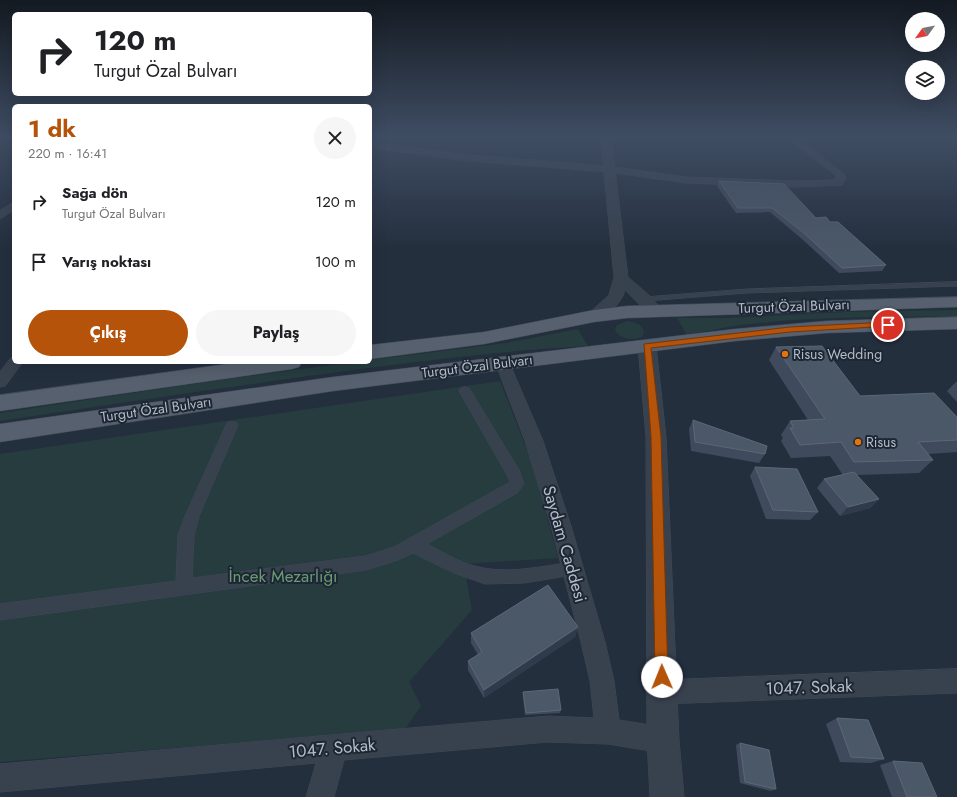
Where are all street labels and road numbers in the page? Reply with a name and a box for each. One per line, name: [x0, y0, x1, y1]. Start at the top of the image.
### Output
street label: Turgut Özal Bulvarı: [738, 294, 850, 318]
street label: Turgut Özal Bulvarı: [420, 349, 534, 383]
street label: Turgut Özal Bulvarı: [99, 391, 213, 427]
street label: Saydam Caddesi: [537, 483, 593, 605]
street label: 1047. Sokak: [765, 673, 853, 701]
street label: 1047. Sokak: [288, 732, 377, 764]

